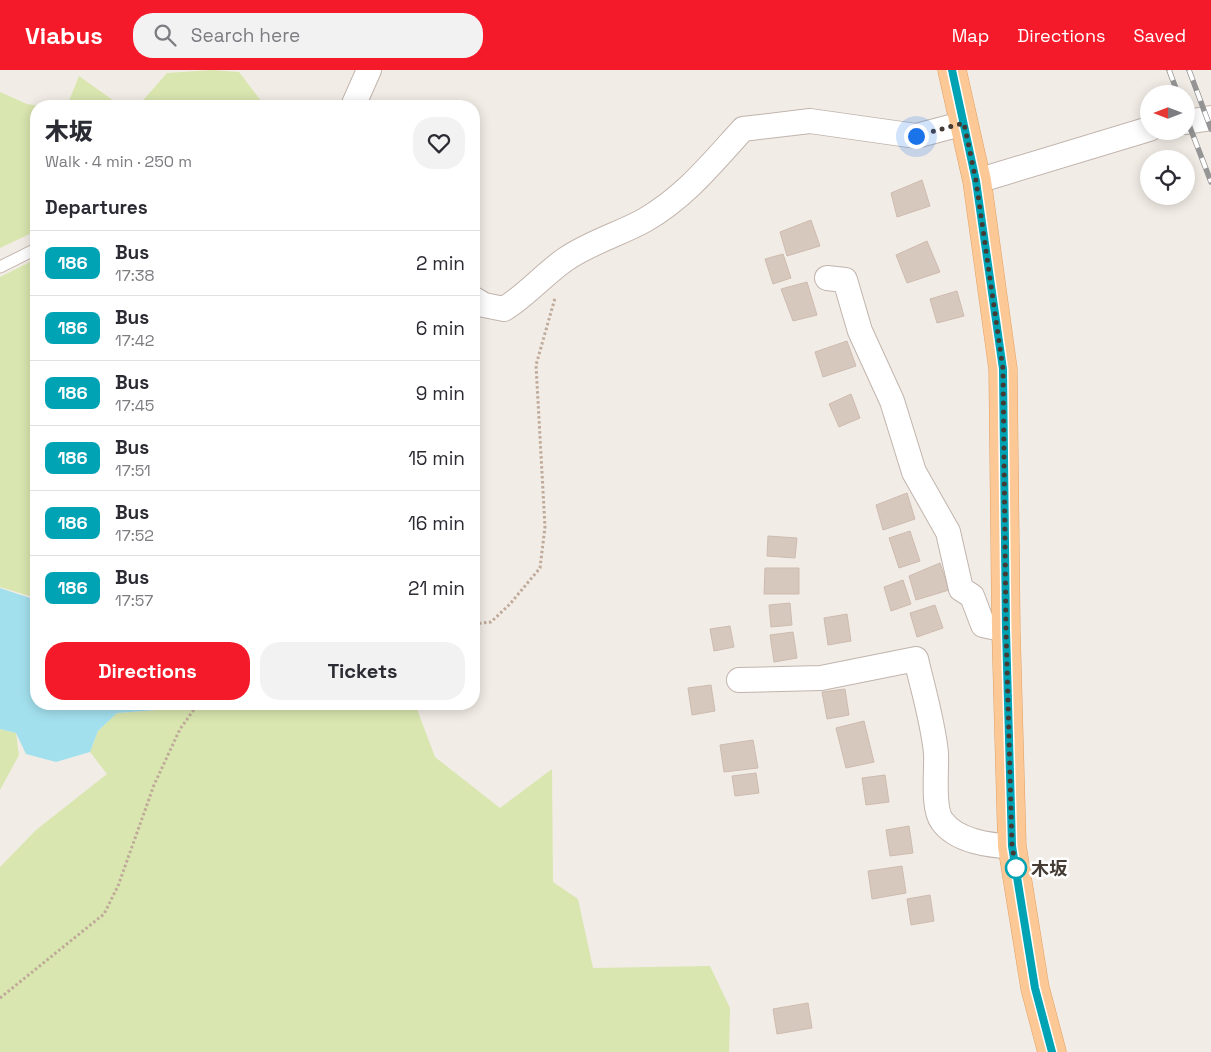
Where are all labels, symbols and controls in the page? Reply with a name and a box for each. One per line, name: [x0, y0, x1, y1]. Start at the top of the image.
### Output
search box: [133, 13, 483, 58]
text: Viabus: [25, 20, 103, 51]
icon: search: [151, 21, 179, 49]
text: Search here: [191, 23, 300, 48]
text: Map: [952, 24, 989, 47]
text: Directions: [1017, 24, 1106, 47]
text: Saved: [1134, 24, 1186, 47]
north arrow: [1140, 85, 1195, 140]
map controls: [1140, 85, 1195, 205]
text: 木坂: [45, 116, 93, 147]
button: heart: [413, 117, 465, 169]
your location: [904, 124, 929, 149]
button: locate: [1140, 150, 1195, 205]
text: Walk · 4 min · 250 m: [45, 151, 192, 172]
text: Departures: [45, 195, 148, 220]
text: Bus: [115, 240, 149, 265]
text: 186: [57, 251, 88, 274]
text: 2 min: [416, 251, 465, 276]
text: 17:38: [115, 265, 154, 286]
text: Bus: [115, 305, 149, 330]
text: 186: [57, 316, 88, 339]
text: 6 min: [416, 316, 465, 341]
text: 17:42: [115, 330, 154, 351]
text: Bus: [115, 370, 149, 395]
text: 186: [57, 381, 88, 404]
text: 9 min: [416, 381, 465, 406]
text: 17:45: [115, 395, 154, 416]
text: Bus: [115, 435, 149, 460]
text: 186: [57, 446, 88, 469]
text: 15 min: [408, 446, 465, 471]
text: 17:51: [115, 460, 151, 481]
text: Bus: [115, 500, 149, 525]
text: 186: [57, 511, 88, 534]
text: 16 min: [408, 511, 465, 536]
text: 17:52: [115, 525, 154, 546]
text: Bus: [115, 565, 149, 590]
text: 186: [57, 576, 88, 599]
text: 21 min: [408, 576, 465, 601]
text: 17:57: [115, 590, 153, 611]
button: Directions: [45, 642, 250, 700]
button: Tickets: [260, 642, 465, 700]
marker: 木坂: [1005, 857, 1027, 879]
place label: 木坂: [1031, 857, 1068, 880]

